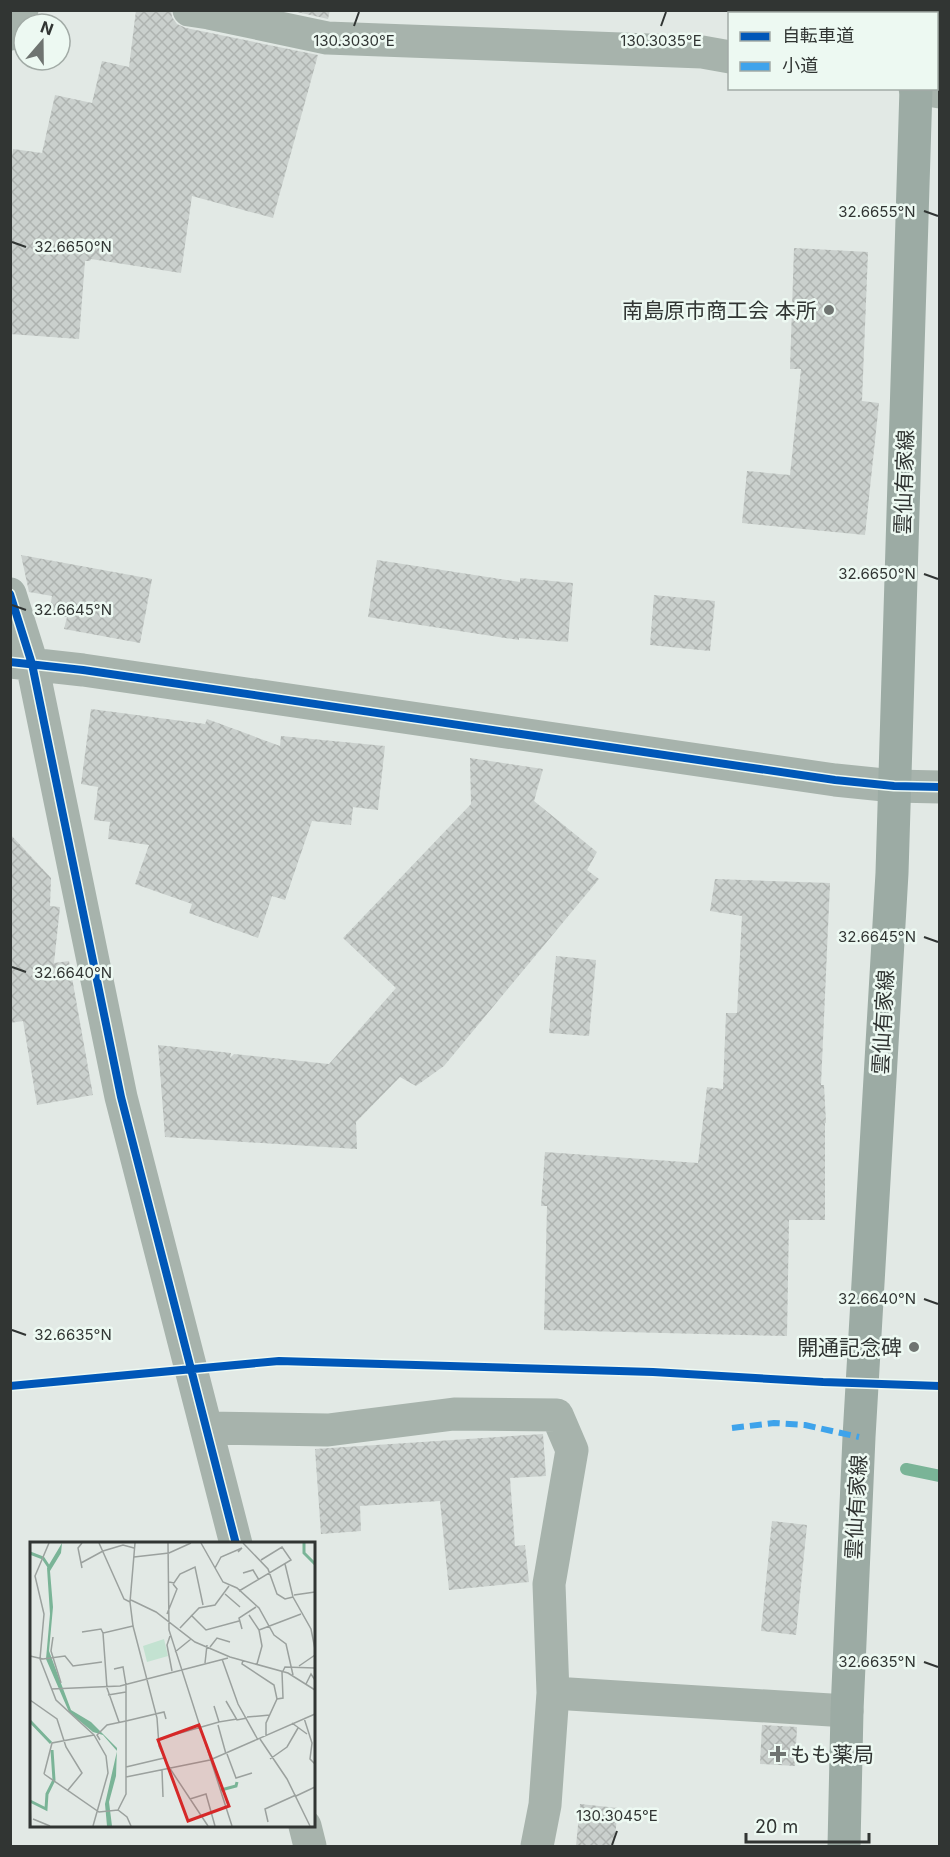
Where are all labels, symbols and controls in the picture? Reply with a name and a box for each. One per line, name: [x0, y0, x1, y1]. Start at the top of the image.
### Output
north arrow: [12, 12, 72, 72]
legend: [728, 12, 938, 90]
text: N: [38, 16, 56, 39]
text: 自転車道: [782, 25, 854, 46]
text: 130.3030°E: [313, 31, 395, 50]
text: 130.3035°E: [620, 31, 702, 50]
text: 小道: [782, 55, 818, 76]
text: 32.6655°N: [838, 202, 916, 221]
text: 32.6650°N: [34, 237, 112, 256]
place label: 南島原市商工会 本所: [622, 298, 817, 323]
marker: 南島原市商工会 本所: [822, 303, 836, 317]
street label: 雲仙有家線: [890, 429, 918, 535]
text: 32.6650°N: [838, 564, 916, 583]
text: 32.6645°N: [34, 600, 112, 619]
text: 32.6645°N: [838, 927, 916, 946]
text: 32.6640°N: [34, 963, 112, 982]
street label: 雲仙有家線: [868, 969, 898, 1075]
text: 32.6640°N: [838, 1289, 916, 1308]
text: 32.6635°N: [34, 1325, 112, 1344]
place label: 開通記念碑: [797, 1335, 902, 1360]
marker: 開通記念碑: [907, 1340, 921, 1354]
street label: 雲仙有家線: [841, 1454, 871, 1560]
inset map: [30, 1542, 315, 1827]
text: 32.6635°N: [838, 1652, 916, 1671]
place label: もも薬局: [790, 1742, 874, 1767]
marker: もも薬局: [771, 1747, 785, 1761]
text: 130.3045°E: [576, 1806, 658, 1825]
scale bar: [746, 1806, 869, 1844]
text: 20 m: [755, 1816, 798, 1837]

